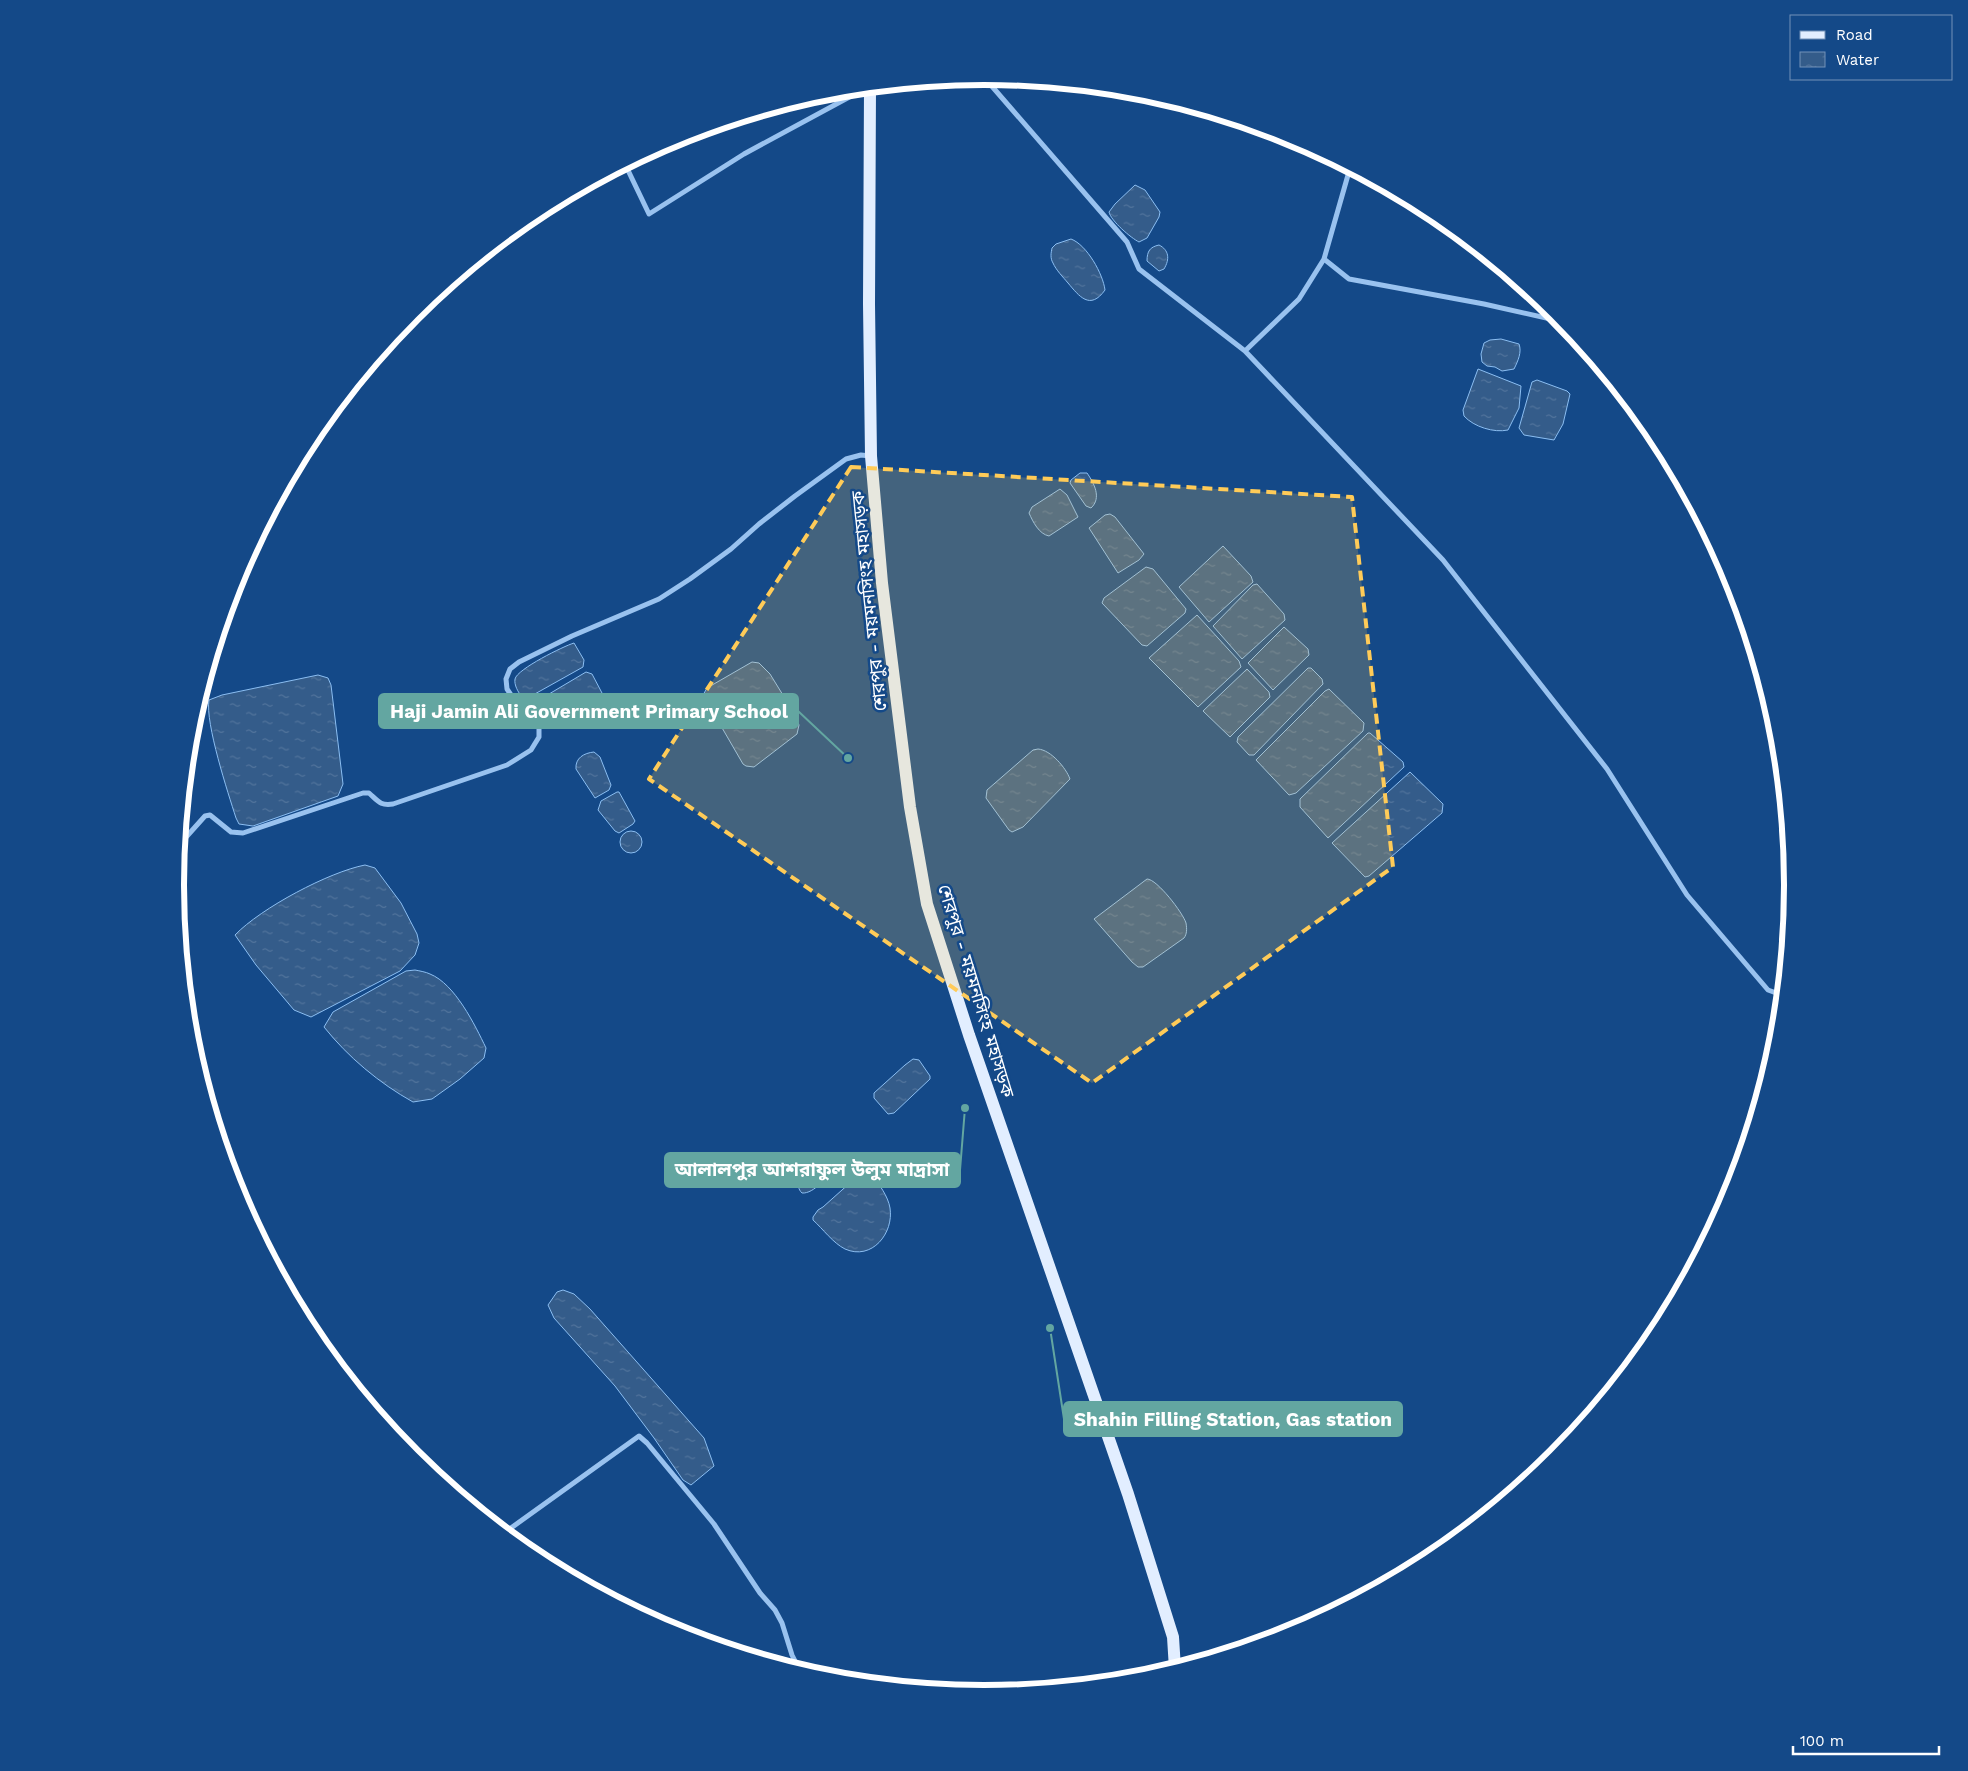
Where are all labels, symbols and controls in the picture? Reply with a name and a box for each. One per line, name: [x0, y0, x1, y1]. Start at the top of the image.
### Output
legend: [1790, 15, 1953, 80]
text: Road: [1836, 26, 1873, 44]
text: Water: [1836, 51, 1879, 69]
street label: শেরপুর - ময়মনসিংহ মহাসড়ক: [846, 489, 892, 712]
callout: Haji Jamin Ali Government Primary School: [379, 694, 798, 728]
text: Haji Jamin Ali Government Primary School: [390, 700, 789, 723]
street label: শেরপুর - ময়মনসিংহ মহাসড়ক: [933, 882, 1019, 1101]
callout: আলালপুর আশরাফুল উলুম মাদ্রাসা: [665, 1153, 960, 1187]
text: আলালপুর আশরাফুল উলুম মাদ্রাসা: [674, 1158, 950, 1181]
callout: Shahin Filling Station, Gas station: [1064, 1402, 1402, 1436]
text: Shahin Filling Station, Gas station: [1074, 1408, 1392, 1431]
scale bar: [1793, 1724, 1939, 1756]
text: 100 m: [1800, 1732, 1844, 1750]

